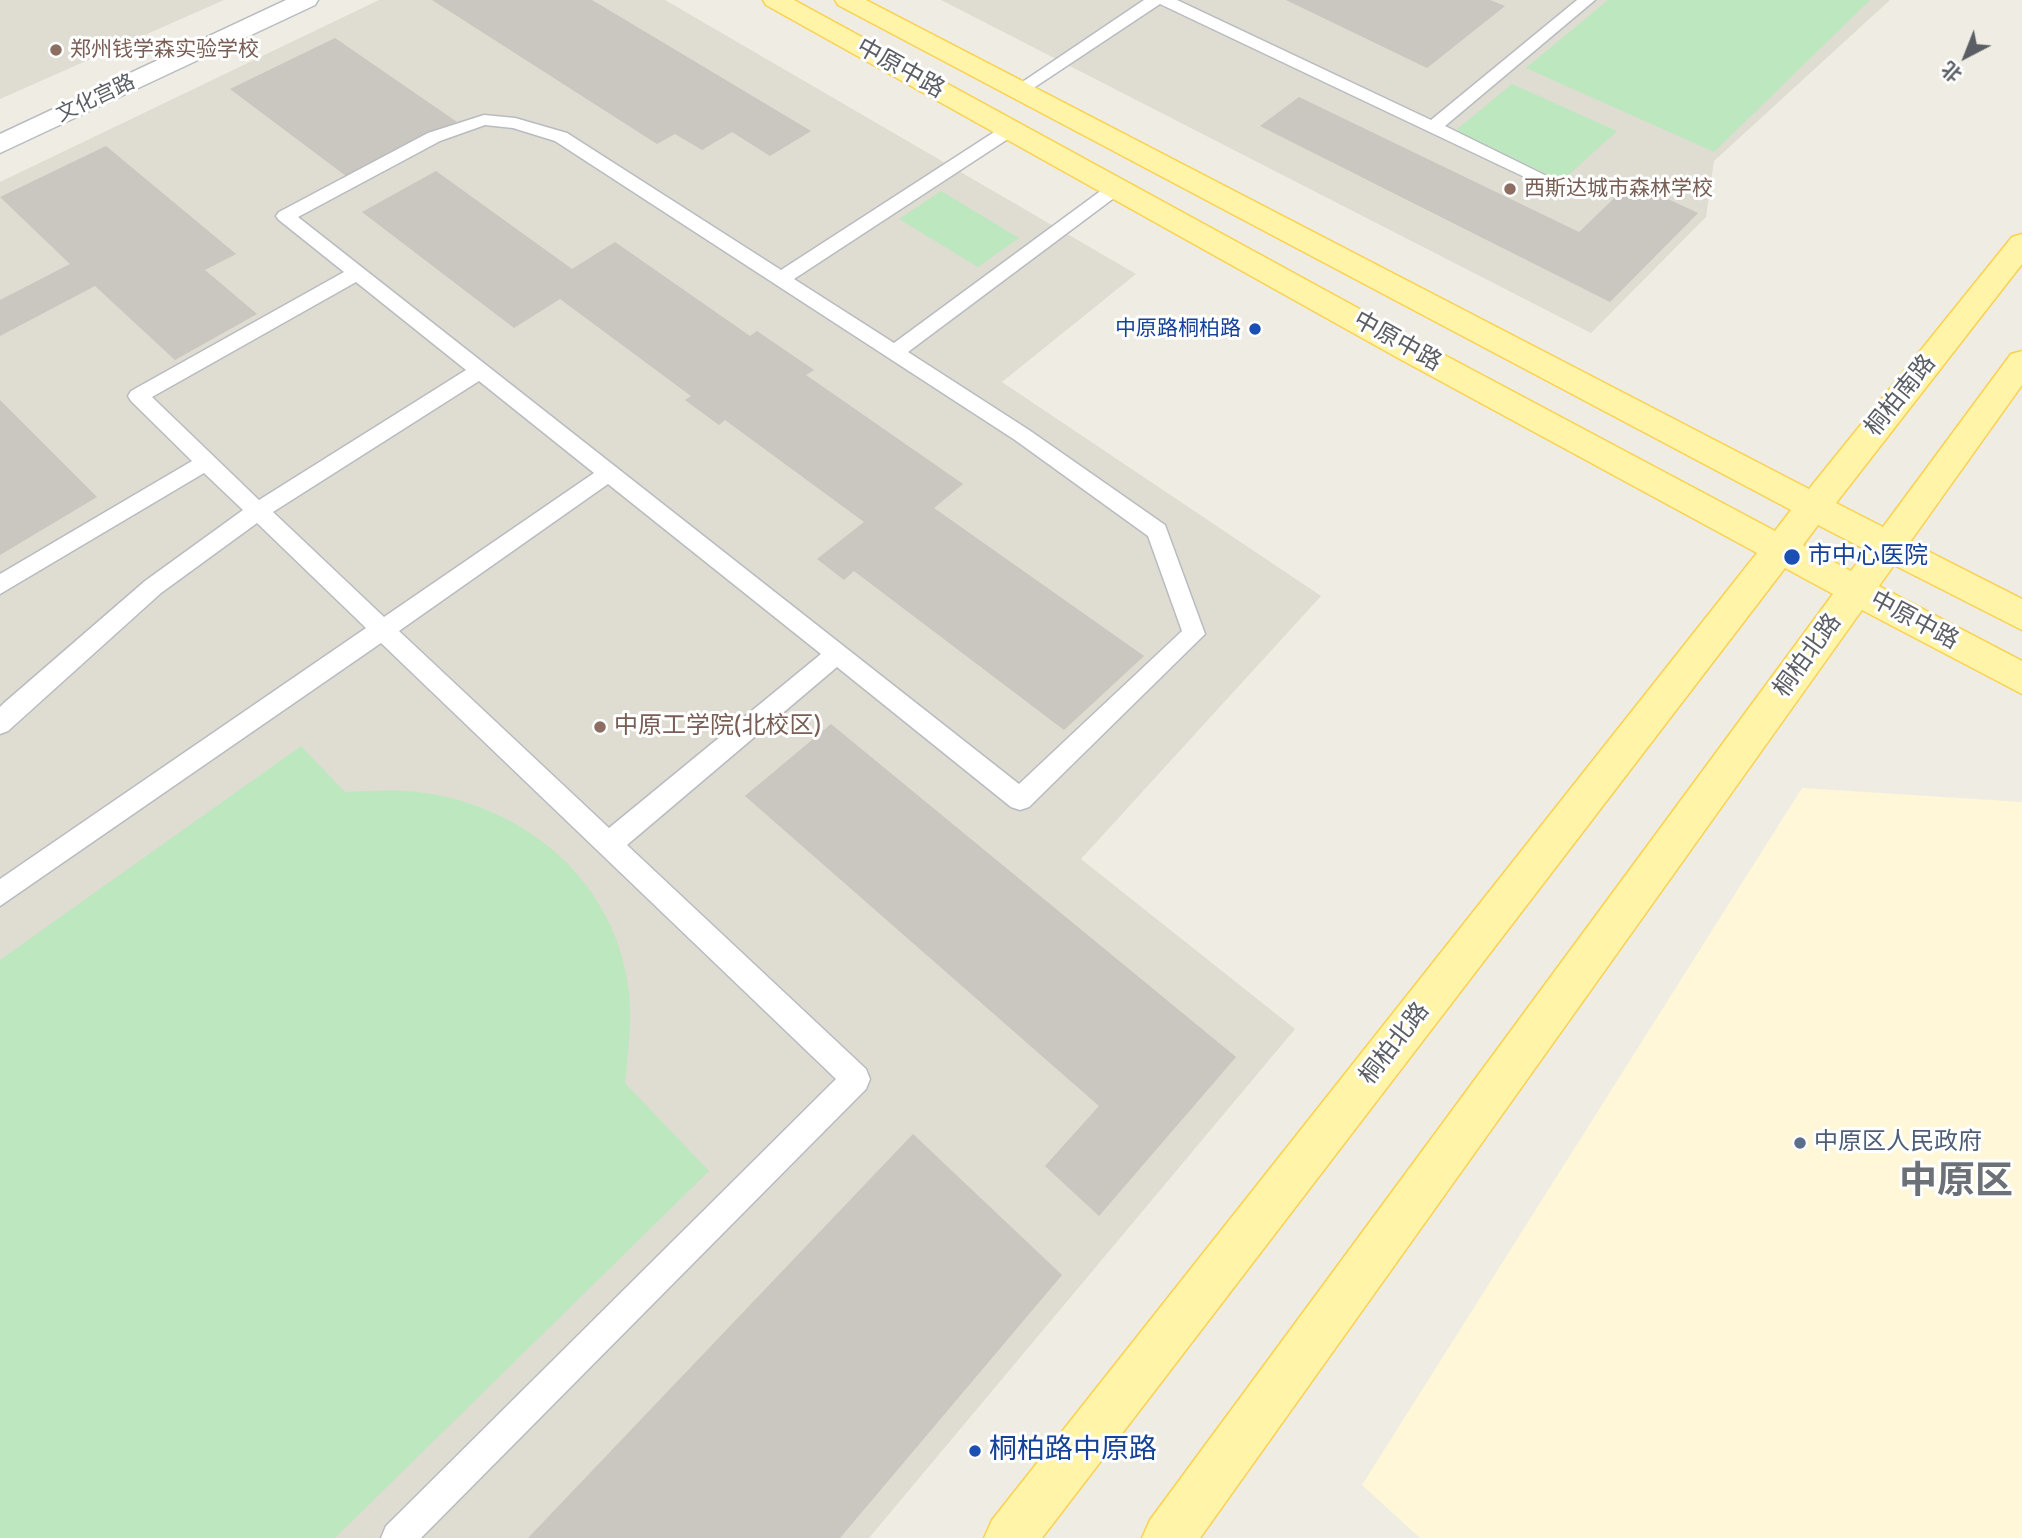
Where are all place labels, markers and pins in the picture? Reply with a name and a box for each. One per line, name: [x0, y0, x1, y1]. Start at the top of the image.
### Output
place label: 郑州钱学森实验学校: [70, 37, 259, 63]
marker: 郑州钱学森实验学校: [48, 42, 64, 58]
place label: 西斯达城市森林学校: [1524, 176, 1713, 202]
marker: 西斯达城市森林学校: [1502, 181, 1518, 197]
place label: 中原路桐柏路: [1115, 316, 1241, 342]
marker: 中原路桐柏路: [1247, 321, 1263, 337]
place label: 市中心医院: [1808, 543, 1928, 571]
marker: 市中心医院: [1782, 547, 1802, 567]
place label: 中原工学院(北校区): [614, 713, 821, 741]
marker: 中原工学院(北校区): [592, 719, 608, 735]
place label: 中原区人民政府: [1814, 1129, 1982, 1157]
marker: 中原区人民政府: [1792, 1135, 1808, 1151]
place label: 桐柏路中原路: [989, 1434, 1157, 1468]
marker: 桐柏路中原路: [967, 1443, 983, 1459]

